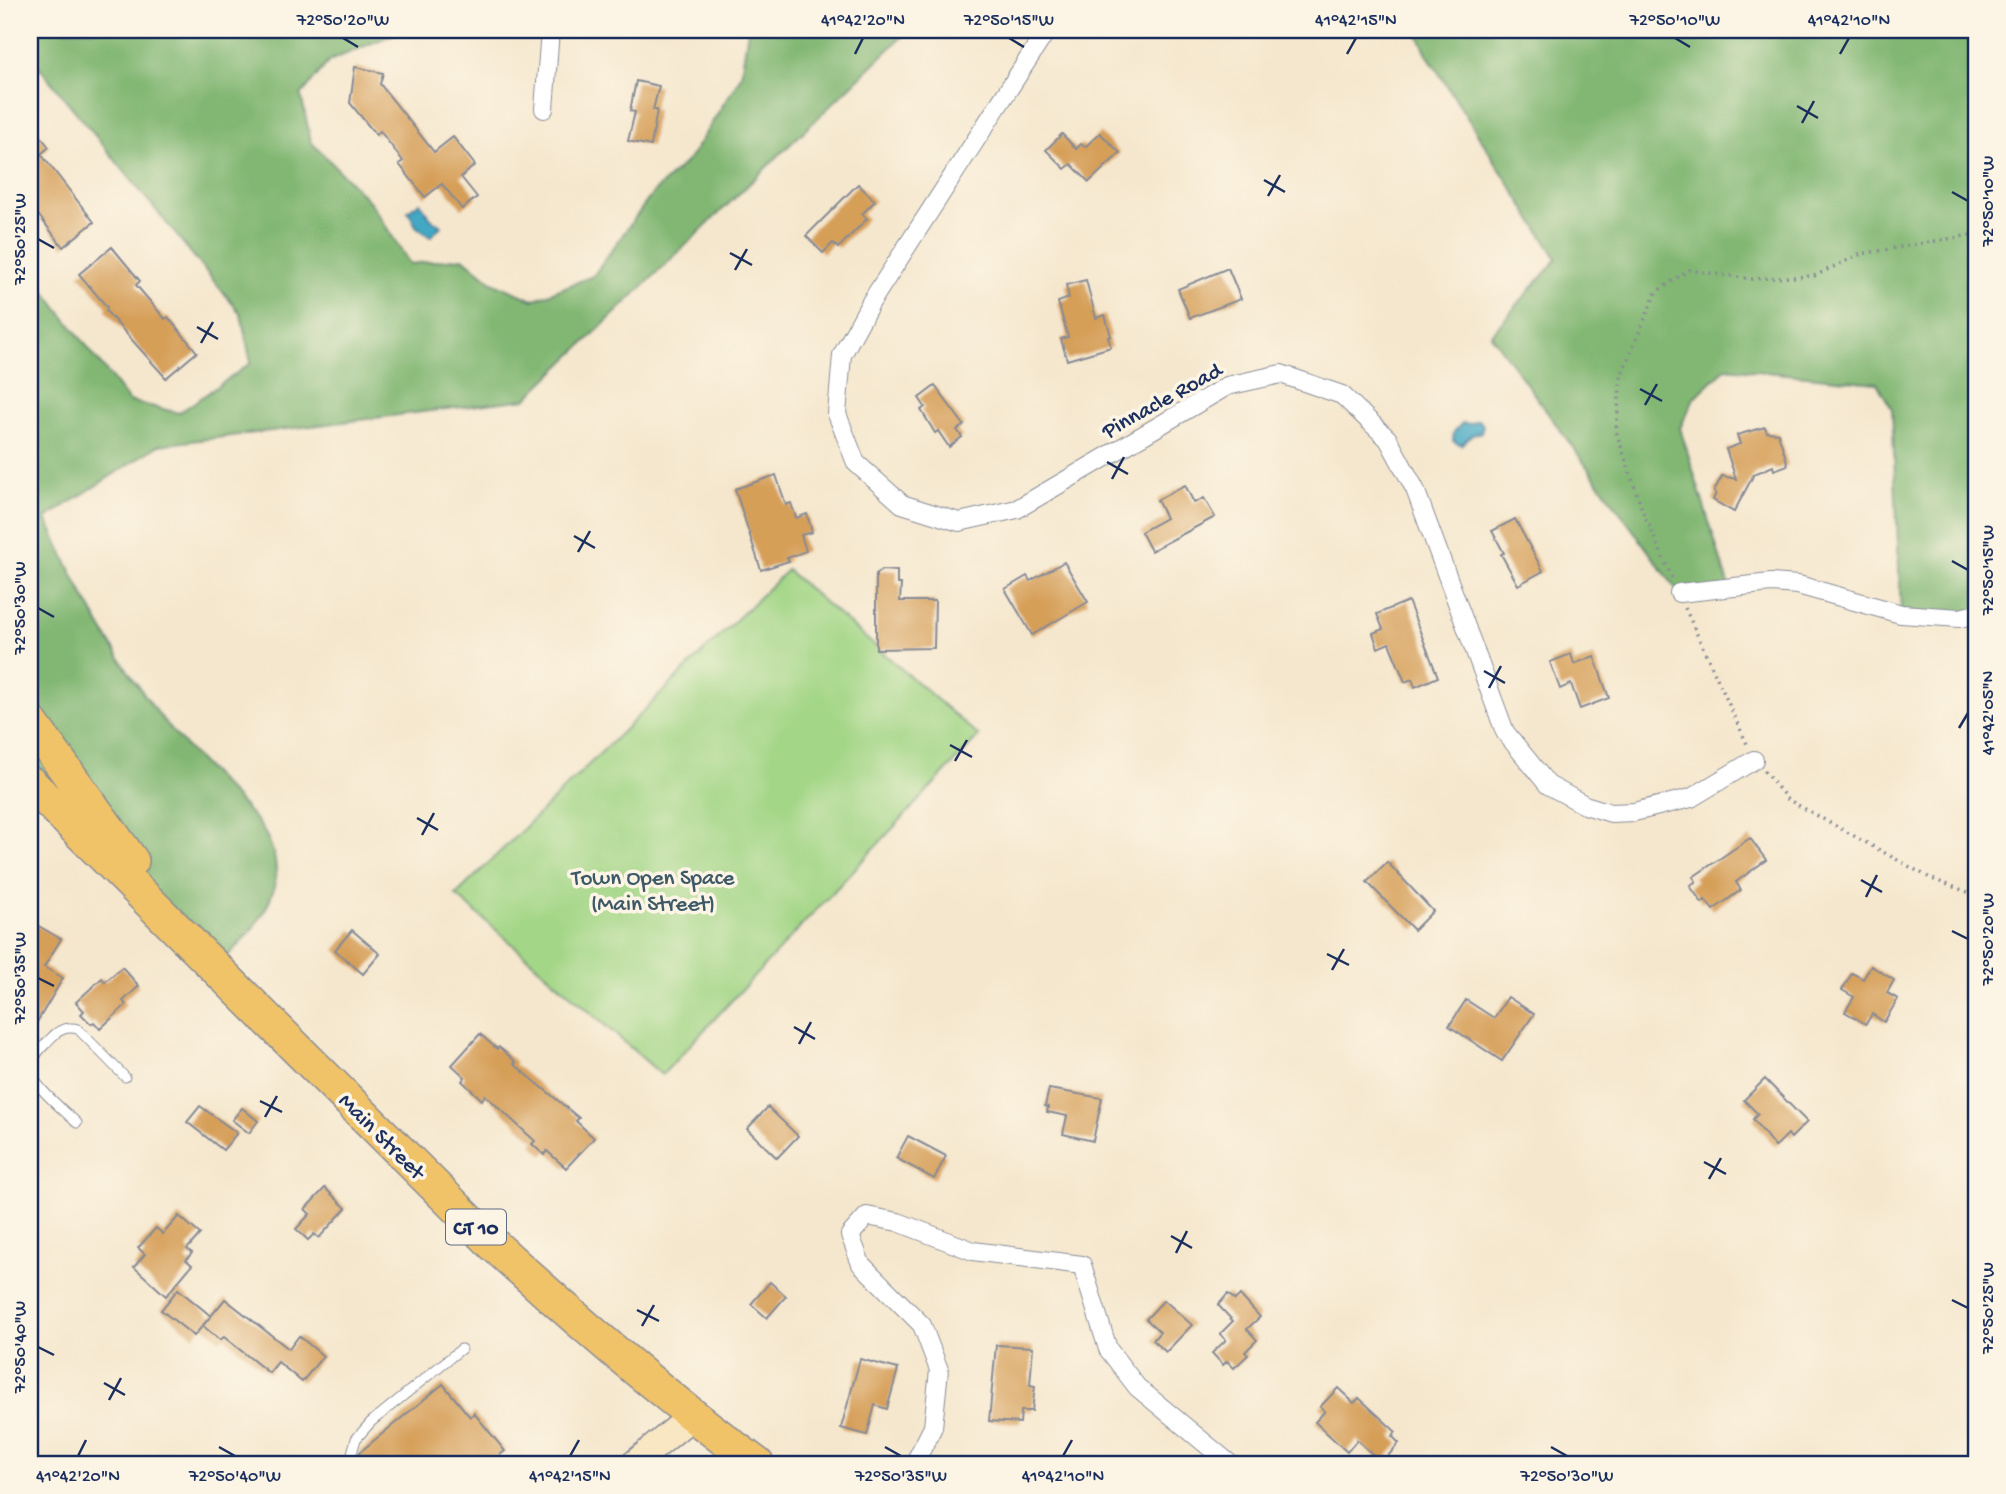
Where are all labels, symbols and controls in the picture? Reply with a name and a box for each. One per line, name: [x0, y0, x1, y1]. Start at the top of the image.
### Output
text: 72°50'20"W: [296, 11, 389, 32]
text: 41°42'20"N: [821, 11, 905, 32]
text: 72°50'15"W: [963, 11, 1054, 32]
text: 41°42'15"N: [1315, 11, 1397, 32]
text: 72°50'10"W: [1629, 11, 1720, 32]
text: 41°42'10"N: [1808, 11, 1890, 32]
text: 72°50'10"W: [1979, 156, 2000, 247]
text: 72°50'25"W: [11, 193, 32, 286]
street label: Pinnacle Road: [1097, 357, 1229, 447]
text: 72°50'15"W: [1979, 525, 2000, 616]
text: 72°50'30"W: [11, 562, 32, 655]
text: 41°42'05"N: [1979, 671, 2000, 755]
park label: Town Open Space (Main Street): [570, 866, 736, 919]
text: 72°50'20"W: [1979, 893, 2000, 986]
text: 72°50'35"W: [11, 932, 32, 1025]
street label: Main Street: [332, 1089, 431, 1188]
road number: CT 10: [446, 1210, 506, 1244]
text: 72°50'25"W: [1979, 1262, 2000, 1355]
text: 72°50'40"W: [11, 1301, 32, 1394]
text: 41°42'20"N: [36, 1467, 120, 1488]
text: 72°50'40"W: [188, 1467, 281, 1488]
text: 41°42'15"N: [529, 1467, 611, 1488]
text: 72°50'35"W: [854, 1467, 947, 1488]
text: 41°42'10"N: [1022, 1467, 1104, 1488]
text: 72°50'30"W: [1520, 1467, 1613, 1488]

